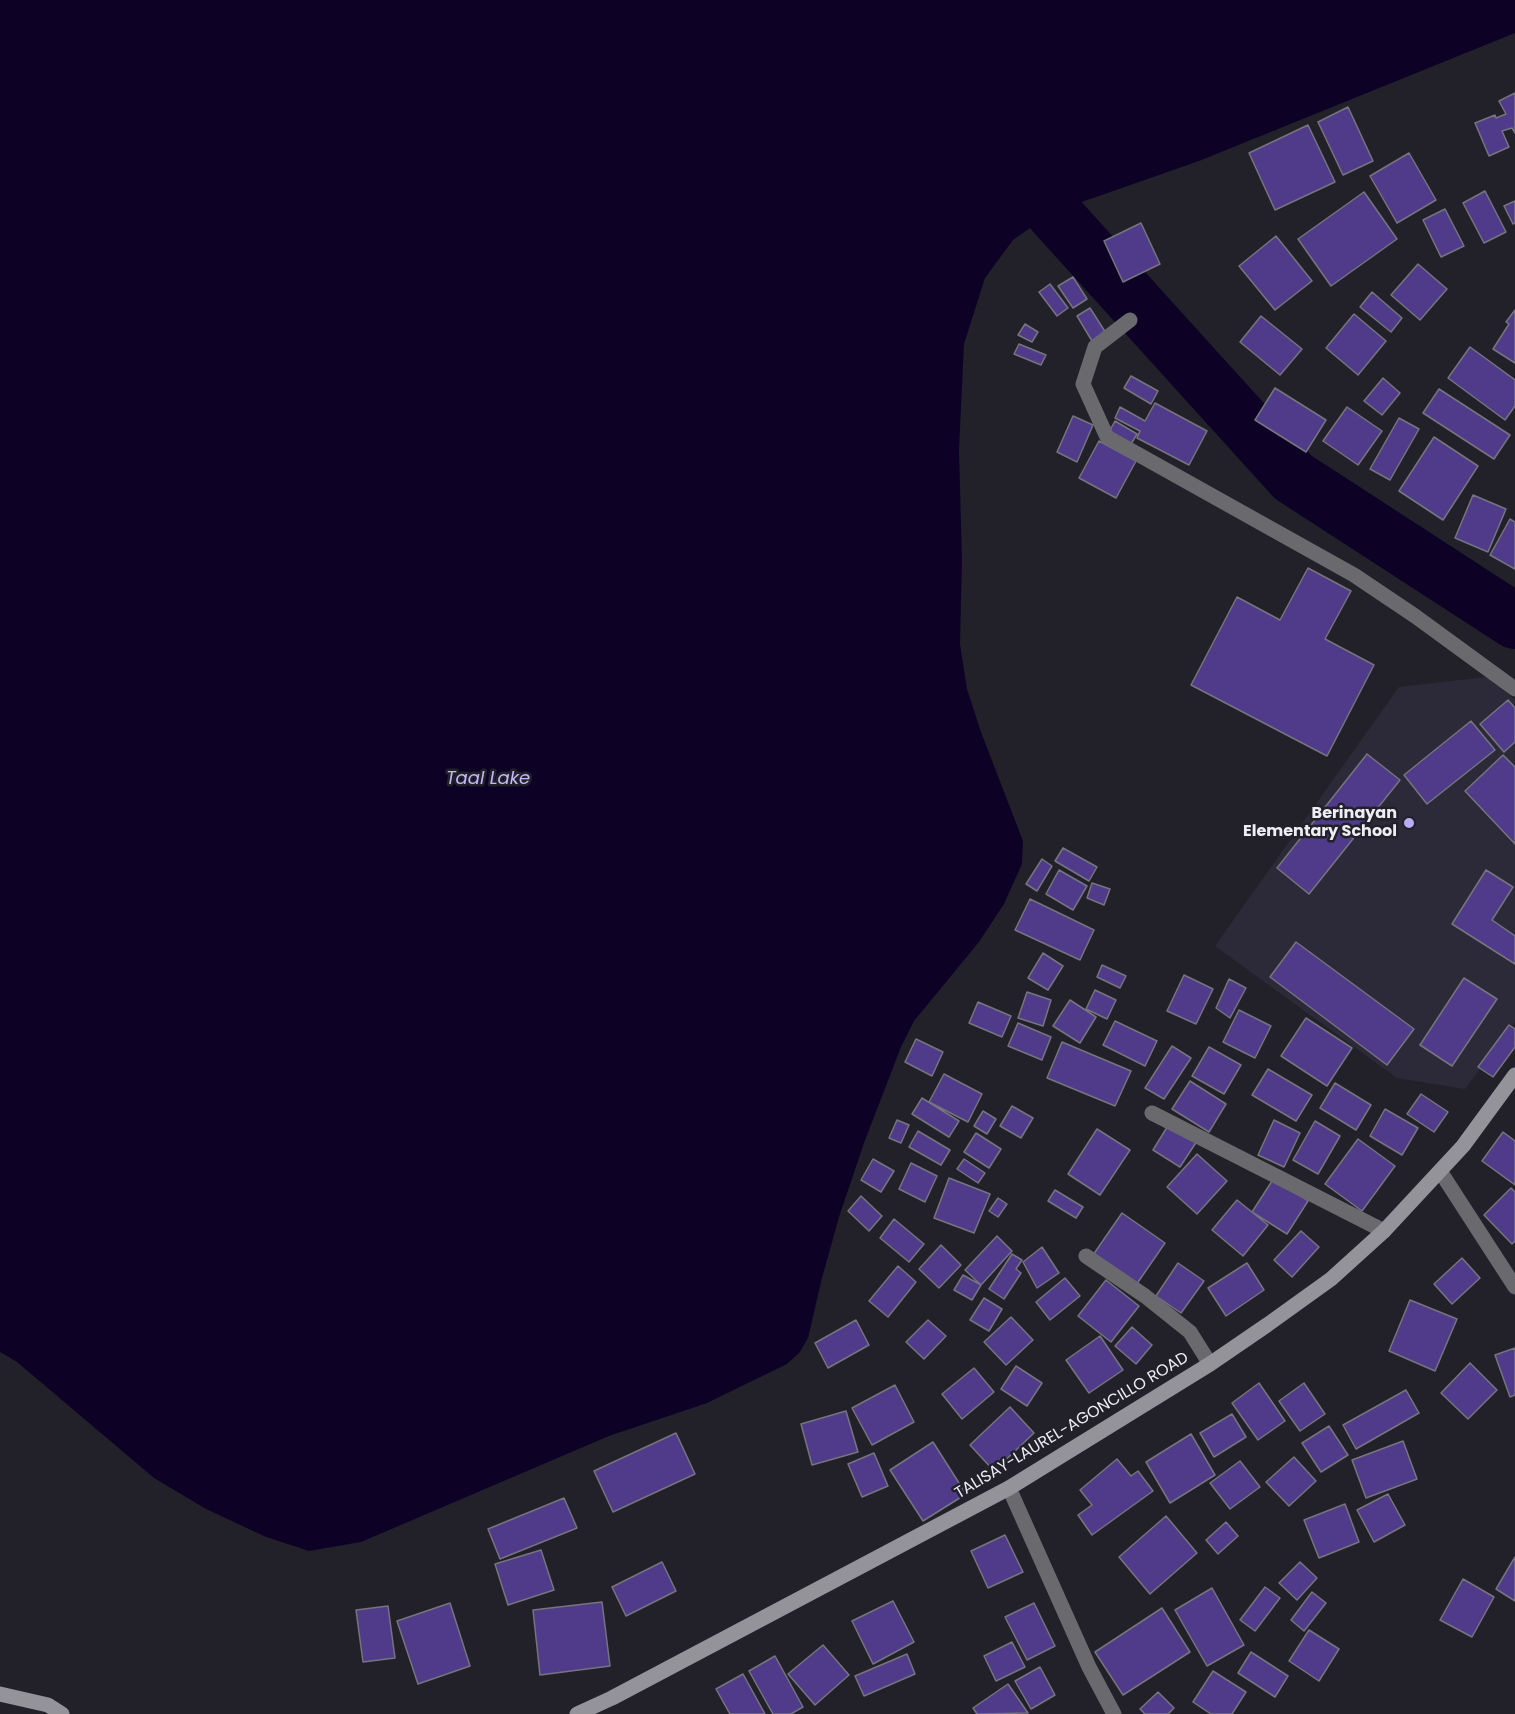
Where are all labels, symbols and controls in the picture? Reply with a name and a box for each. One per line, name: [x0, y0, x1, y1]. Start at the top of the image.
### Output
water label: Taal Lake: [446, 768, 530, 790]
place label: Berinayan Elementary School: [1243, 804, 1397, 842]
marker: Berinayan Elementary School: [1402, 816, 1416, 830]
street label: TALISAY-LAUREL-AGONCILLO ROAD: [952, 1348, 1192, 1504]

